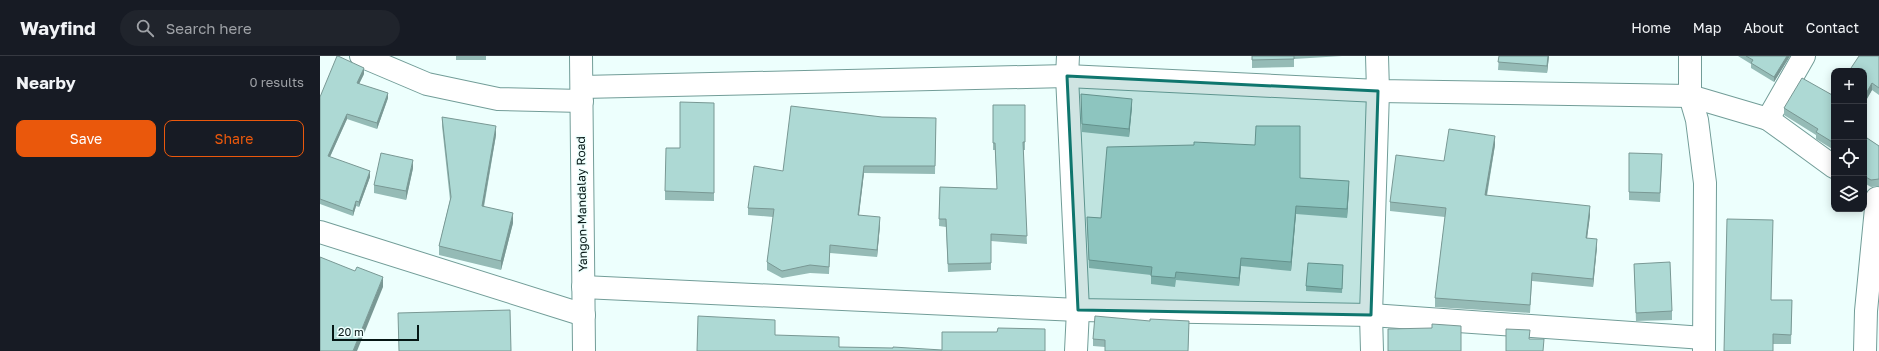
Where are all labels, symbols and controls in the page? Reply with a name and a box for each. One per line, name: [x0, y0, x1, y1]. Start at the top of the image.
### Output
search box: [120, 10, 400, 46]
text: Wayfind: [20, 16, 96, 39]
icon: search: [134, 17, 156, 39]
text: Search here: [166, 19, 252, 37]
text: Home: [1631, 19, 1671, 36]
text: Map: [1693, 19, 1721, 36]
text: About: [1743, 19, 1784, 36]
text: Contact: [1806, 19, 1859, 36]
map controls: [1831, 68, 1867, 212]
button: +: [1831, 68, 1867, 104]
text: Nearby: [16, 72, 76, 93]
text: 0 results: [249, 74, 304, 90]
button: −: [1831, 104, 1867, 140]
button: Save: [16, 120, 156, 157]
button: Share: [164, 120, 304, 157]
street label: Yangon-Mandalay Road: [573, 136, 590, 272]
button: locate: [1831, 140, 1867, 176]
button: layers: [1831, 176, 1867, 212]
scale bar: [332, 323, 419, 342]
text: 20 m: [338, 325, 364, 338]

